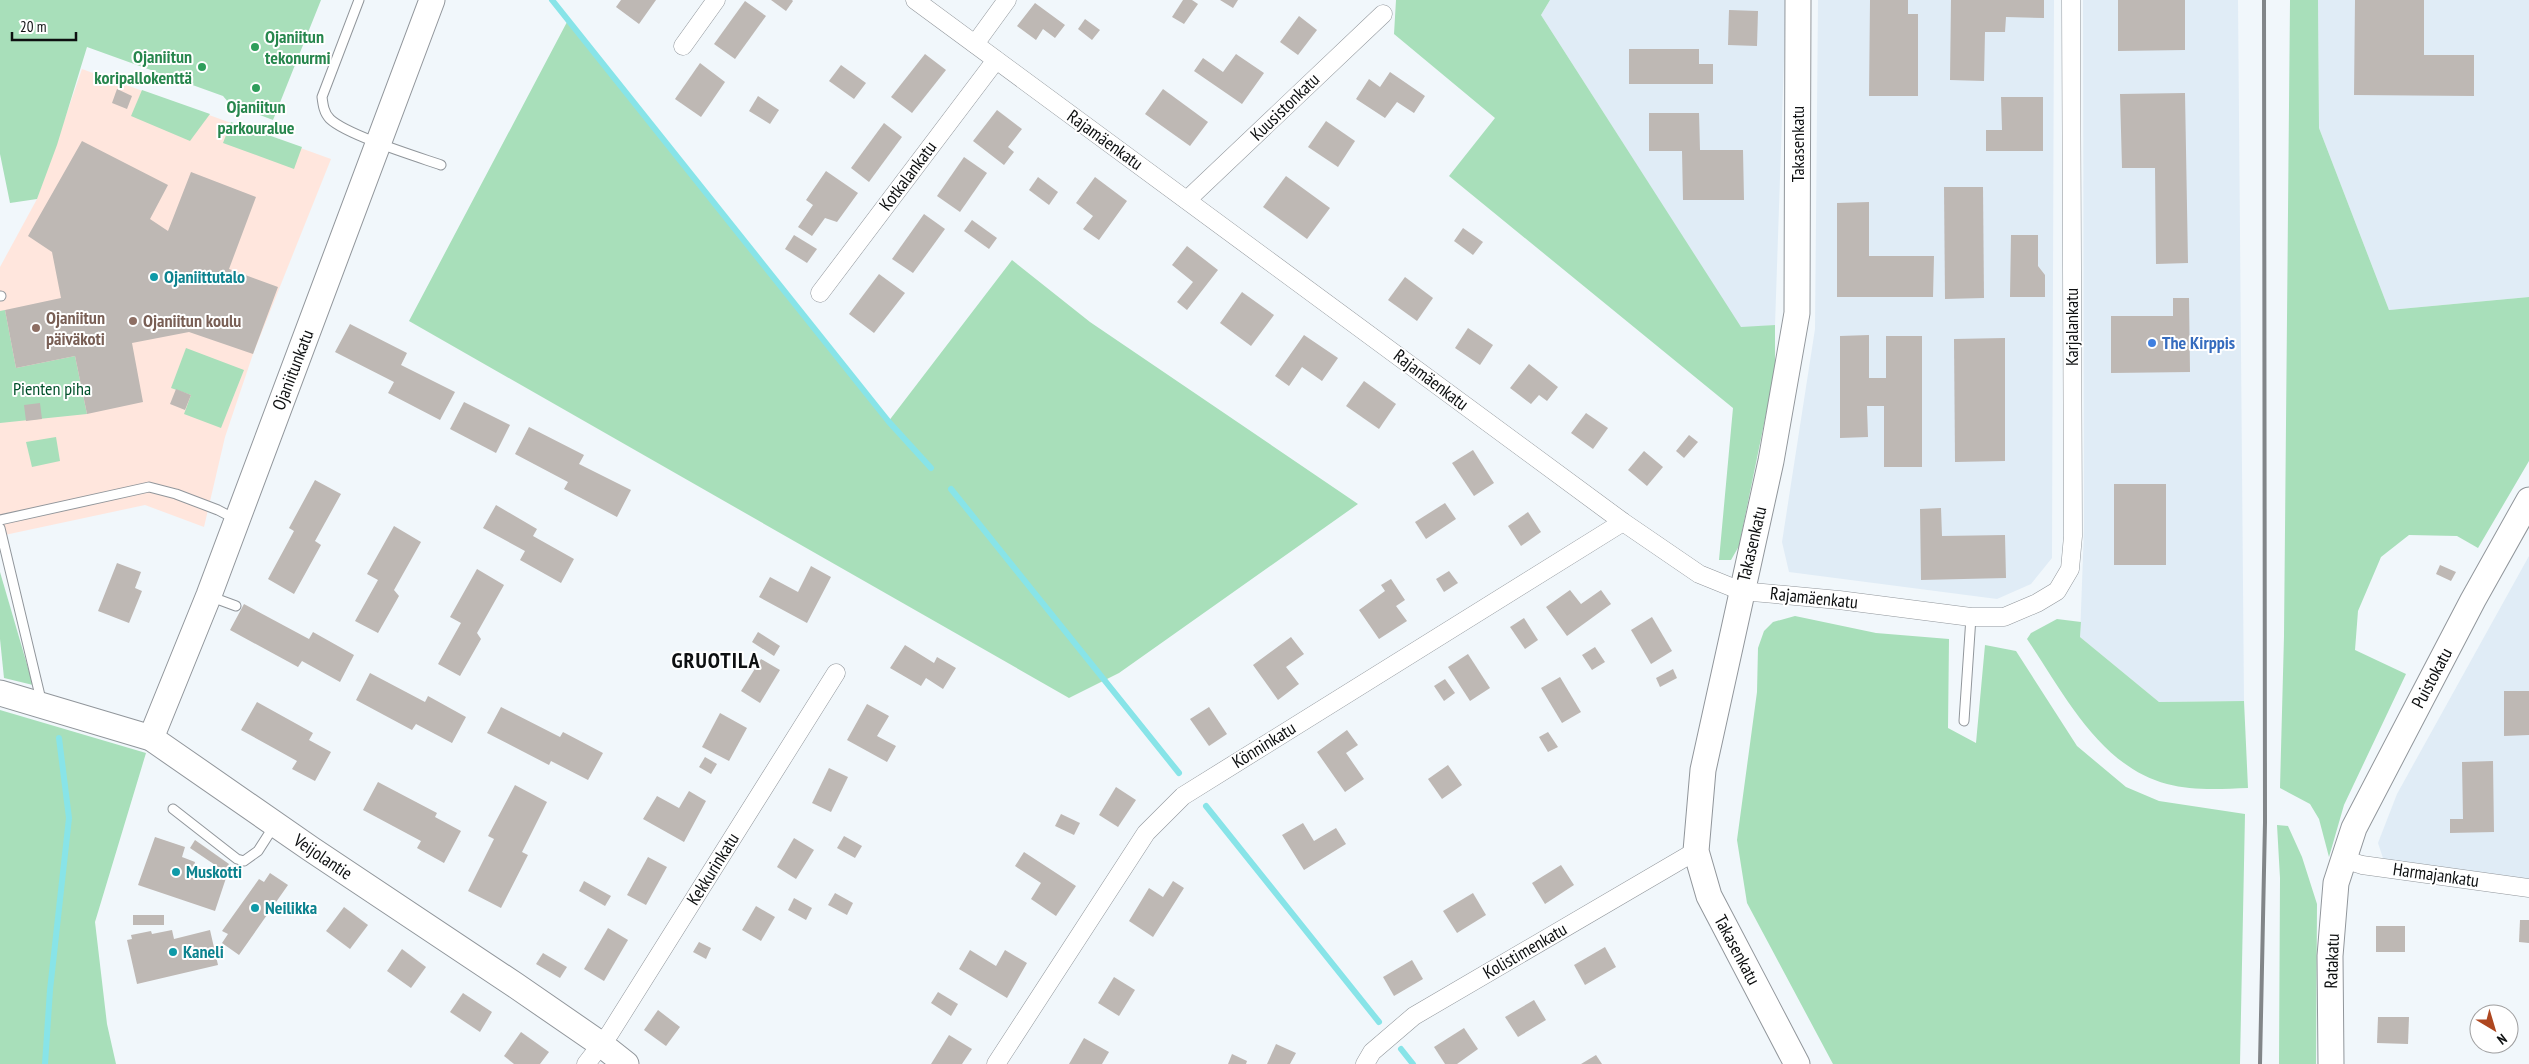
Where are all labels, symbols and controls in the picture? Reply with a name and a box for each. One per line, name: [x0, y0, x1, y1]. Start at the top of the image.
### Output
scale bar: [12, 10, 76, 42]
text: 20 m: [20, 17, 46, 36]
place label: Ojaniitun tekonurmi: [265, 25, 331, 69]
marker: Ojaniitun tekonurmi: [249, 41, 261, 53]
place label: Ojaniitun koripallokenttä: [94, 45, 192, 89]
marker: Ojaniitun koripallokenttä: [196, 61, 208, 73]
street label: Kuusistonkatu: [1245, 68, 1324, 145]
marker: Ojaniitun parkouralue: [250, 82, 262, 94]
place label: Ojaniitun parkouralue: [218, 95, 295, 139]
street label: Rajamäenkatu: [1063, 104, 1148, 175]
street label: Takasenkatu: [1786, 106, 1809, 182]
street label: Kotkalankatu: [874, 136, 941, 215]
place label: Ojaniittutalo: [164, 265, 245, 288]
marker: Ojaniittutalo: [148, 271, 160, 283]
street label: Karjalankatu: [2060, 288, 2083, 366]
place label: Ojaniitun päiväkoti: [46, 306, 105, 350]
place label: Ojaniitun koulu: [143, 309, 241, 332]
marker: Ojaniitun koulu: [127, 315, 139, 327]
marker: Ojaniitun päiväkoti: [30, 322, 42, 334]
street label: Ojaniitunkatu: [267, 326, 318, 413]
place label: The Kirppis: [2162, 331, 2235, 354]
marker: The Kirppis: [2146, 337, 2158, 349]
street label: Rajamäenkatu: [1389, 344, 1473, 415]
park label: Pienten piha: [13, 377, 91, 400]
street label: Takasenkatu: [1732, 504, 1771, 584]
street label: Rajamäenkatu: [1769, 581, 1859, 614]
street label: Puistokatu: [2406, 644, 2457, 712]
district label: GRUOTILA: [671, 646, 761, 674]
street label: Könninkatu: [1228, 716, 1300, 773]
street label: Veijolantie: [289, 828, 357, 885]
street label: Kekkurinkatu: [681, 828, 744, 909]
street label: Harmajankatu: [2392, 857, 2481, 892]
place label: Muskotti: [186, 860, 242, 883]
marker: Muskotti: [170, 866, 182, 878]
place label: Neilikka: [265, 896, 317, 919]
marker: Neilikka: [249, 902, 261, 914]
street label: Takasenkatu: [1709, 911, 1765, 989]
street label: Kolistimenkatu: [1479, 917, 1571, 984]
street label: Ratakatu: [2319, 933, 2344, 989]
place label: Kaneli: [183, 940, 224, 963]
marker: Kaneli: [167, 946, 179, 958]
north arrow: [2469, 1004, 2519, 1054]
text: N: [2493, 1030, 2511, 1049]

